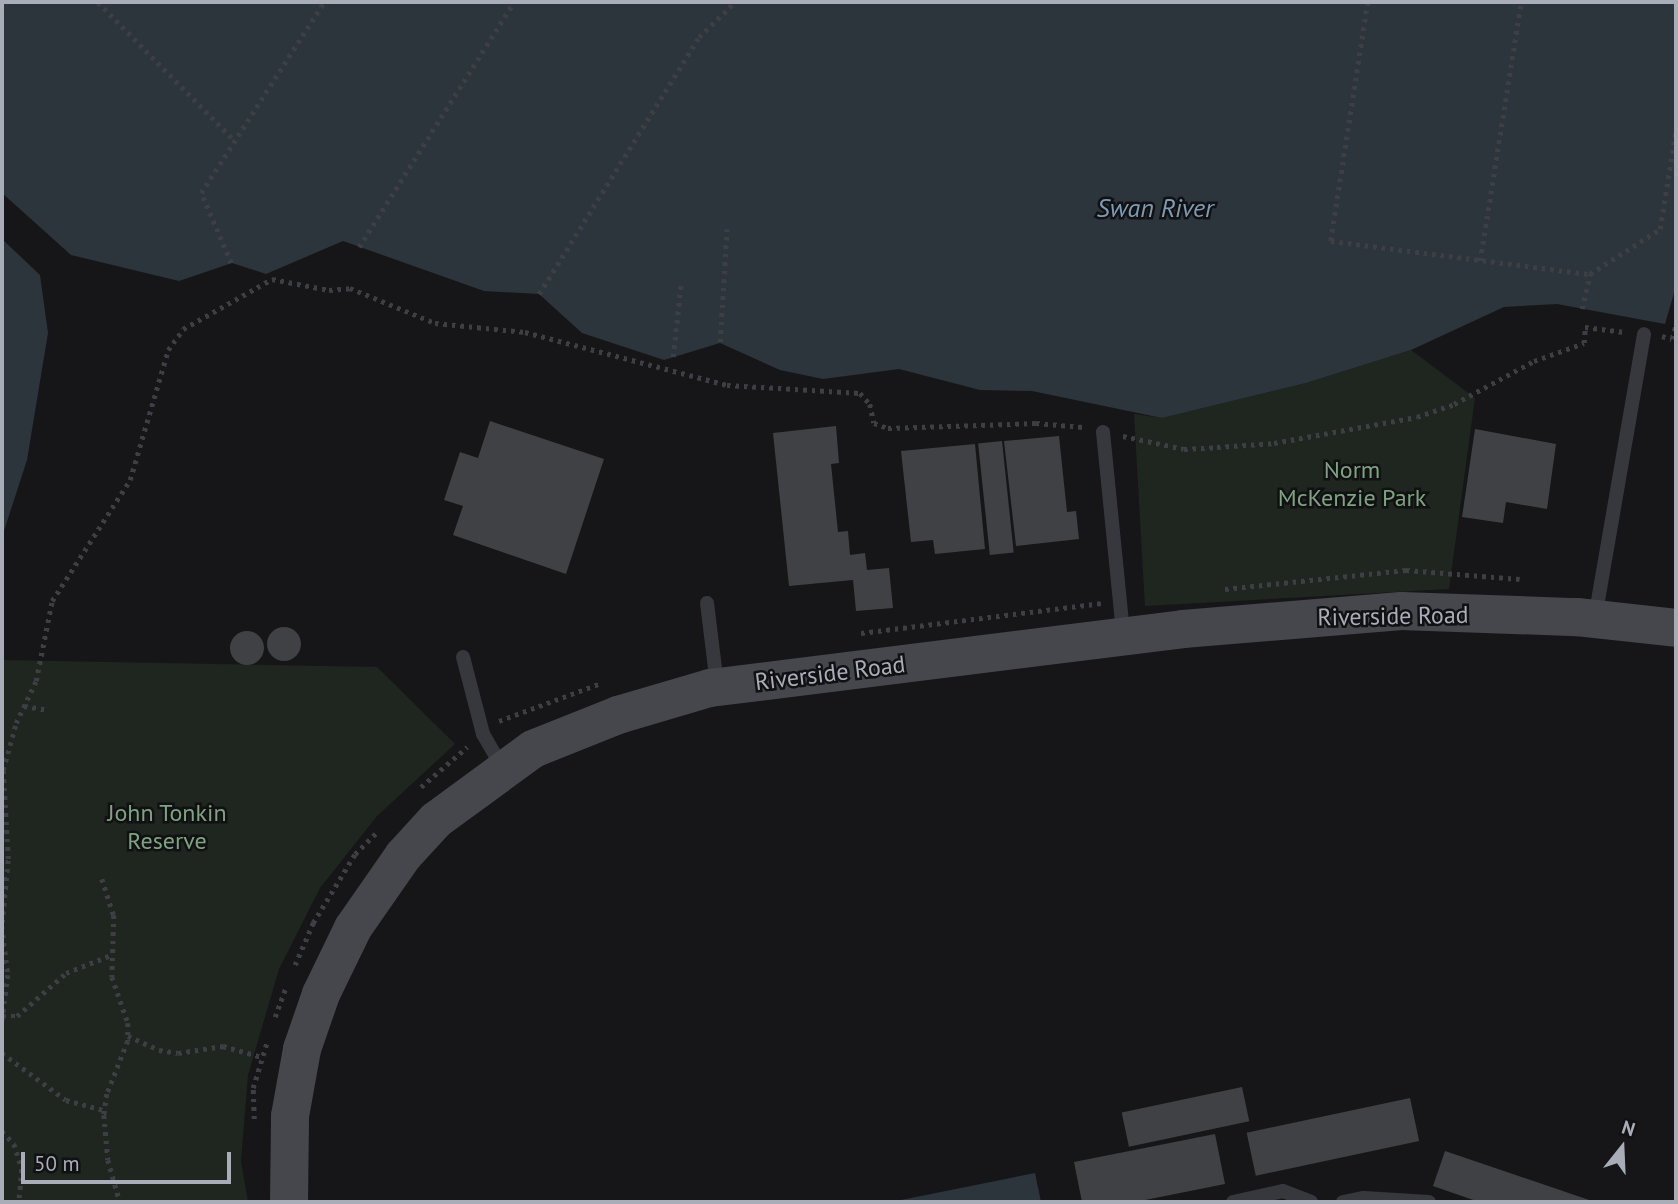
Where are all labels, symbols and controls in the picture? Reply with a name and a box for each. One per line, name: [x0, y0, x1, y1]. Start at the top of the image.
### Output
water label: Swan River: [1097, 192, 1213, 224]
park label: Norm McKenzie Park: [1278, 456, 1426, 512]
street label: Riverside Road: [1317, 600, 1469, 632]
street label: Riverside Road: [753, 649, 907, 697]
park label: John Tonkin Reserve: [107, 799, 227, 855]
north arrow: [1587, 1113, 1657, 1183]
text: N: [1619, 1115, 1638, 1141]
scale bar: [24, 1138, 234, 1182]
text: 50 m: [34, 1150, 80, 1177]

